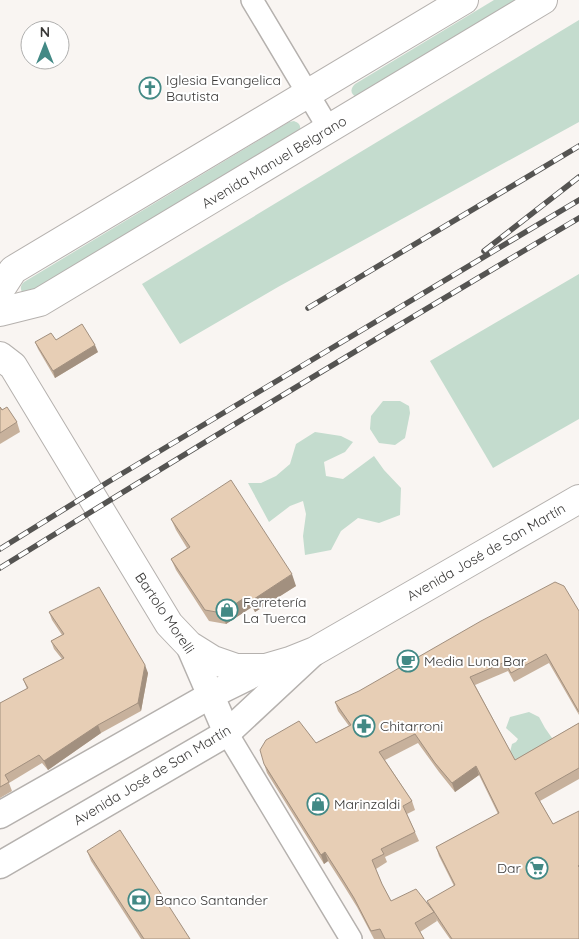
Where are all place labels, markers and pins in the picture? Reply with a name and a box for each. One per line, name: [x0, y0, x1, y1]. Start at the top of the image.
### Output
place label: Iglesia Evangelica Bautista: [166, 71, 281, 105]
church icon: Iglesia Evangelica Bautista: [138, 76, 162, 100]
place label: Ferretería La Tuerca: [243, 593, 306, 627]
shop icon: Ferretería La Tuerca: [215, 598, 239, 622]
cafe icon: Media Luna Bar: [396, 649, 420, 673]
place label: Media Luna Bar: [424, 652, 527, 670]
pharmacy icon: Chitarroni: [352, 714, 376, 738]
place label: Chitarroni: [380, 717, 443, 735]
shop icon: Marinzaldi: [306, 792, 330, 816]
place label: Marinzaldi: [334, 795, 400, 813]
supermarket icon: Dar: [525, 856, 549, 880]
place label: Dar: [497, 859, 522, 877]
bank icon: Banco Santander: [127, 888, 151, 912]
place label: Banco Santander: [155, 891, 268, 909]

